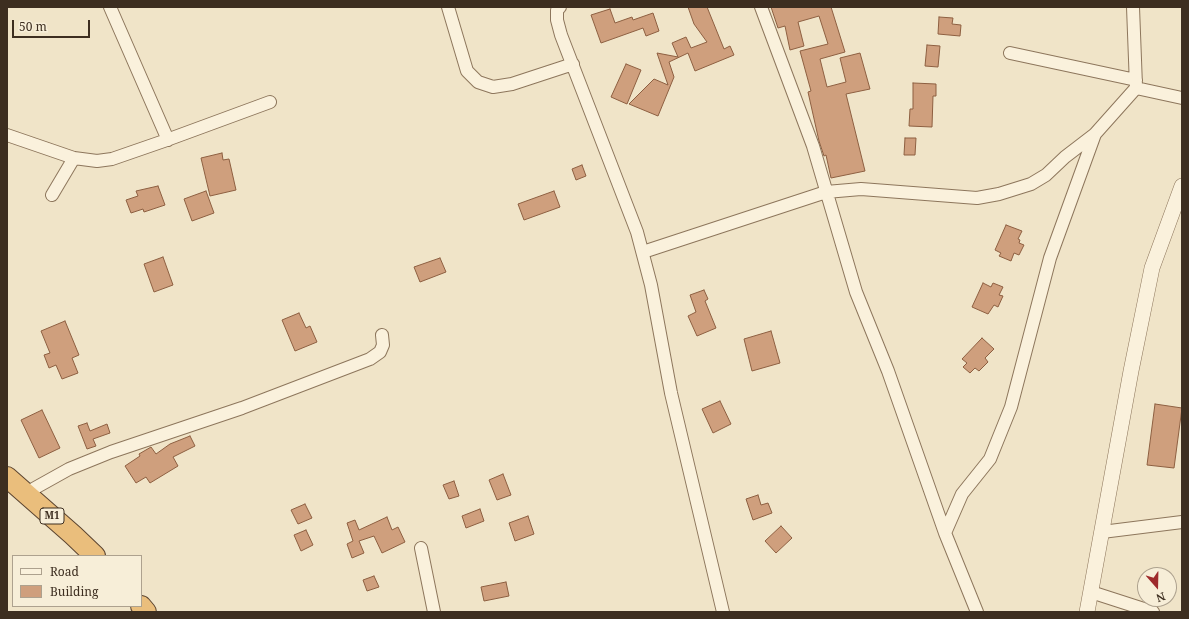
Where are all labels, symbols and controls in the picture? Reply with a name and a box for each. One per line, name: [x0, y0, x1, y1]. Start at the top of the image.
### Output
scale bar: [14, 12, 92, 38]
text: 50 m: [19, 18, 47, 35]
road number: M1: [40, 508, 64, 524]
legend: [12, 555, 142, 607]
text: Road: [50, 563, 79, 580]
north arrow: [1137, 567, 1177, 607]
text: Building: [50, 583, 98, 600]
text: N: [1154, 589, 1168, 606]

